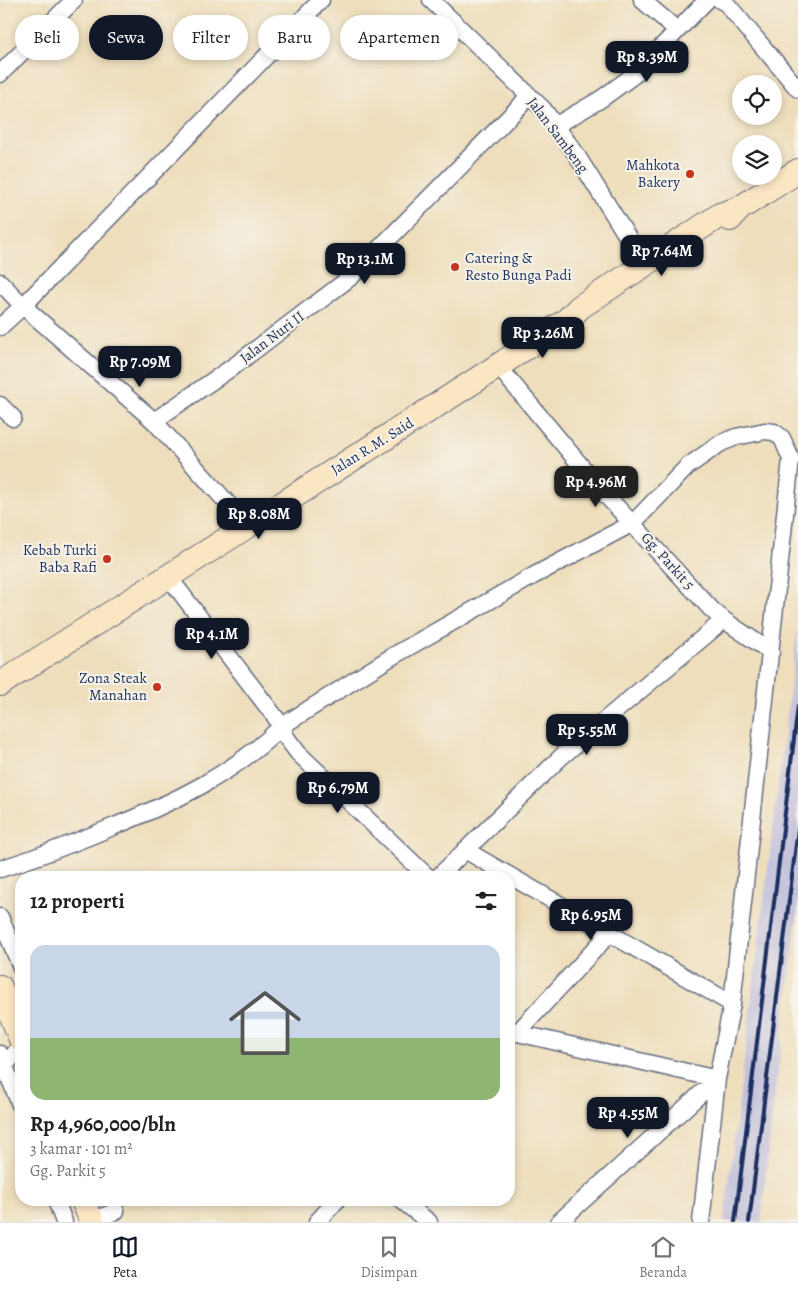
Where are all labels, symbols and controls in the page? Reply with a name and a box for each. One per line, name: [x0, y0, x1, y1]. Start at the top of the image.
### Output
chip: Beli: [15, 15, 79, 60]
chip: Sewa: [89, 15, 163, 60]
chip: Filter: [173, 15, 248, 60]
chip: Baru: [258, 15, 330, 60]
chip: Apartemen: [340, 15, 458, 60]
pin: Rp 8.39M: [595, 41, 699, 83]
text: Rp 8.39M: [616, 46, 678, 68]
map controls: [732, 75, 782, 185]
button: locate: [732, 75, 782, 125]
street label: Jalan Sambeng: [523, 93, 594, 178]
button: layers: [732, 135, 782, 185]
place label: Mahkota Bakery: [626, 155, 680, 192]
marker: Mahkota Bakery: [684, 168, 696, 180]
pin: Rp 7.64M: [610, 234, 714, 277]
text: Rp 7.64M: [632, 240, 693, 262]
pin: Rp 13.1M: [313, 242, 417, 285]
text: Rp 13.1M: [336, 248, 394, 270]
place label: Catering & Resto Bunga Padi: [465, 248, 572, 285]
marker: Catering & Resto Bunga Padi: [449, 261, 461, 273]
street label: Jalan Nuri II: [236, 306, 308, 368]
pin: Rp 3.26M: [491, 316, 595, 359]
text: Rp 3.26M: [512, 322, 574, 344]
pin: Rp 7.09M: [88, 346, 192, 388]
text: Rp 7.09M: [109, 351, 171, 373]
street label: Jalan R.M. Said: [327, 412, 418, 479]
pin: Rp 4.96M: [544, 466, 648, 508]
text: Rp 4.96M: [565, 471, 627, 493]
pin: Rp 8.08M: [207, 498, 311, 540]
text: Rp 8.08M: [228, 503, 290, 525]
street label: Gg. Parkit 5: [637, 528, 699, 594]
place label: Kebab Turki Baba Rafi: [23, 540, 97, 577]
marker: Kebab Turki Baba Rafi: [101, 553, 113, 565]
pin: Rp 4.1M: [166, 618, 258, 660]
text: Rp 4.1M: [186, 623, 238, 645]
place label: Zona Steak Manahan: [79, 668, 148, 705]
marker: Zona Steak Manahan: [151, 681, 163, 693]
pin: Rp 5.55M: [535, 714, 639, 756]
text: Rp 5.55M: [557, 719, 617, 741]
pin: Rp 6.79M: [286, 772, 390, 814]
text: Rp 6.79M: [308, 777, 368, 799]
text: 12 properti: [30, 887, 125, 915]
icon: filters: [472, 887, 500, 915]
pin: Rp 6.95M: [539, 898, 643, 941]
text: Rp 6.95M: [561, 904, 621, 926]
icon: home: [220, 978, 310, 1068]
pin: Rp 4.55M: [576, 1096, 680, 1139]
text: Rp 4.55M: [598, 1102, 658, 1124]
text: Rp 4,960,000/bln: [30, 1110, 176, 1138]
text: 3 kamar · 101 m²: [30, 1138, 133, 1160]
text: Gg. Parkit 5: [30, 1160, 106, 1182]
tab: Peta: [111, 1233, 139, 1282]
tab: Disimpan: [361, 1233, 417, 1282]
tab: Beranda: [639, 1233, 687, 1282]

